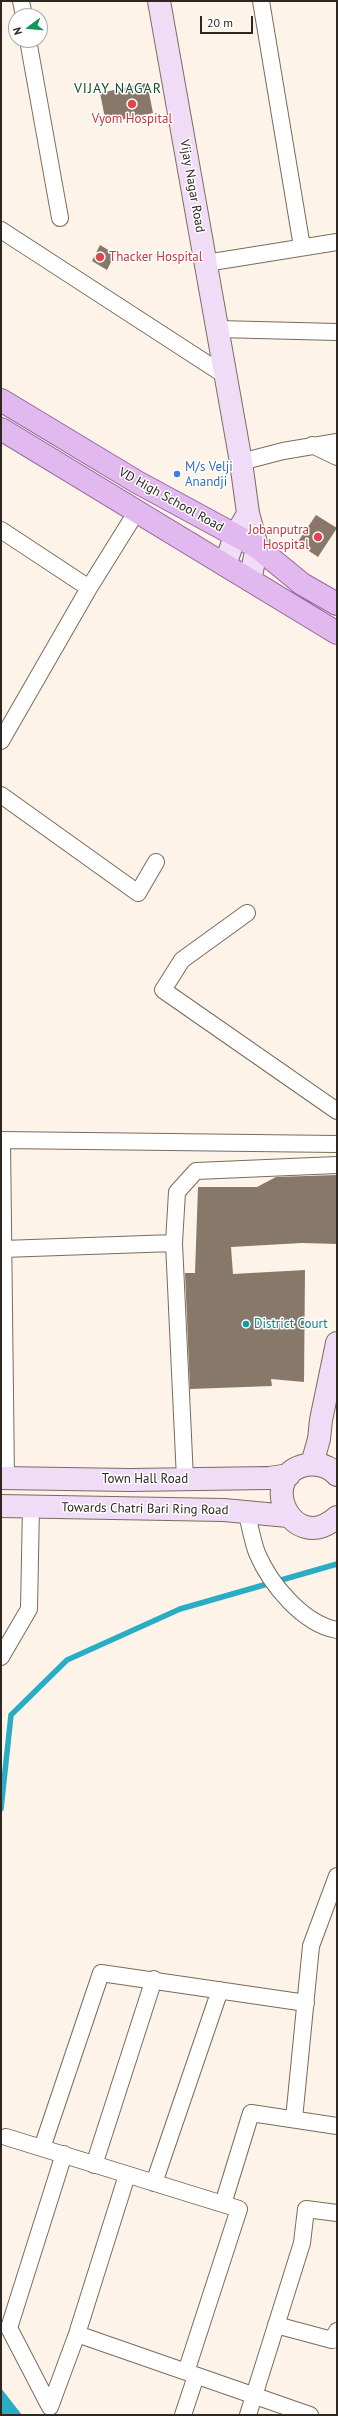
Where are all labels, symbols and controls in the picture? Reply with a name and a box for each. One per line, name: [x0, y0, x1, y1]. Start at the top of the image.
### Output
north arrow: [8, 8, 48, 48]
scale bar: [202, 8, 255, 34]
text: 20 m: [207, 15, 233, 30]
text: N: [10, 26, 25, 36]
district label: VIJAY NAGAR: [74, 81, 162, 97]
marker: Vyom Hospital: [126, 98, 138, 110]
place label: Vyom Hospital: [92, 111, 172, 127]
street label: Vijay Nagar Road: [176, 138, 208, 234]
place label: Thacker Hospital: [109, 249, 203, 265]
marker: Thacker Hospital: [94, 251, 106, 263]
place label: M/s Velji Anandji: [185, 459, 233, 490]
street label: VD High School Road: [116, 465, 226, 535]
marker: M/s Velji Anandji: [172, 469, 182, 479]
place label: Jobanputra Hospital: [248, 522, 309, 553]
marker: Jobanputra Hospital: [312, 531, 324, 543]
place label: District Court: [254, 1316, 328, 1332]
marker: District Court: [241, 1319, 251, 1329]
street label: Town Hall Road: [102, 1471, 188, 1487]
street label: Towards Chatri Bari Ring Road: [61, 1500, 229, 1518]

